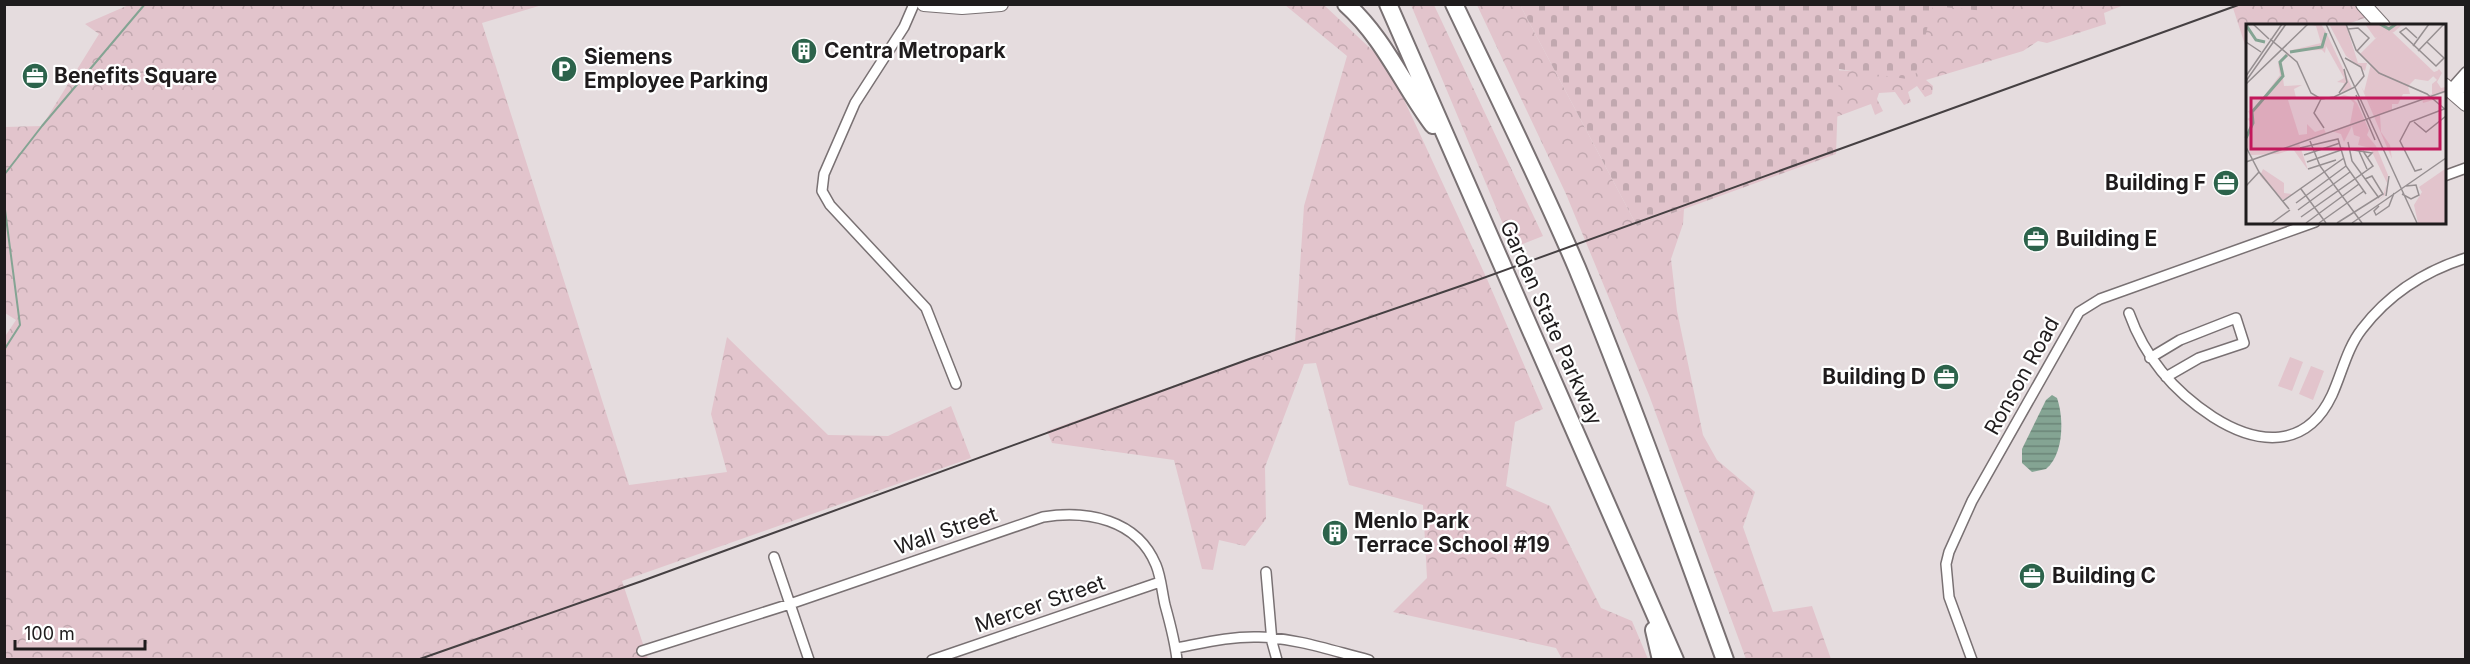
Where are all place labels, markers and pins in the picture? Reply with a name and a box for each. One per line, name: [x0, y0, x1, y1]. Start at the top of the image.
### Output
building icon: Centra Metropark: [789, 36, 819, 66]
place label: Centra Metropark: [824, 38, 1006, 63]
place label: Siemens Employee Parking: [584, 44, 768, 93]
parking icon: Siemens Employee Parking: [549, 54, 579, 84]
office icon: Benefits Square: [20, 61, 50, 91]
place label: Benefits Square: [54, 63, 217, 88]
office icon: Building F: [2211, 168, 2241, 198]
place label: Building F: [2105, 170, 2206, 195]
office icon: Building E: [2021, 224, 2051, 254]
place label: Building E: [2056, 226, 2157, 251]
office icon: Building D: [1931, 362, 1961, 392]
place label: Building D: [1822, 364, 1926, 389]
place label: Menlo Park Terrace School #19: [1354, 508, 1550, 557]
building icon: Menlo Park Terrace School #19: [1320, 518, 1350, 548]
office icon: Building C: [2017, 561, 2047, 591]
place label: Building C: [2052, 563, 2156, 588]

